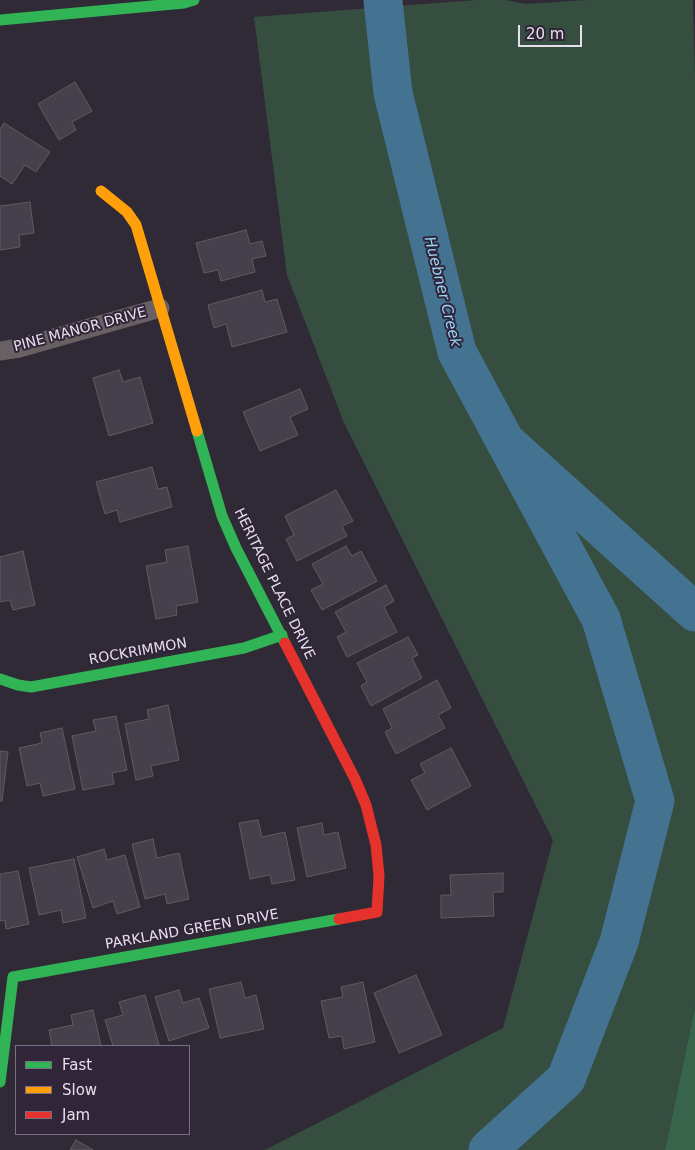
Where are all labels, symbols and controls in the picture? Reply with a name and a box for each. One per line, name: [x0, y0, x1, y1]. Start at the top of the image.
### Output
scale bar: [520, 15, 584, 47]
text: 20 m: [526, 25, 564, 43]
water label: Huebner Creek: [420, 235, 464, 349]
street label: PINE MANOR DRIVE: [12, 304, 148, 356]
street label: HERITAGE PLACE DRIVE: [230, 506, 318, 662]
street label: ROCKRIMMON: [88, 635, 188, 669]
street label: PARKLAND GREEN DRIVE: [104, 906, 280, 954]
legend: [15, 1045, 190, 1135]
text: Fast: [62, 1056, 92, 1074]
text: Slow: [62, 1081, 97, 1099]
text: Jam: [62, 1106, 90, 1124]

